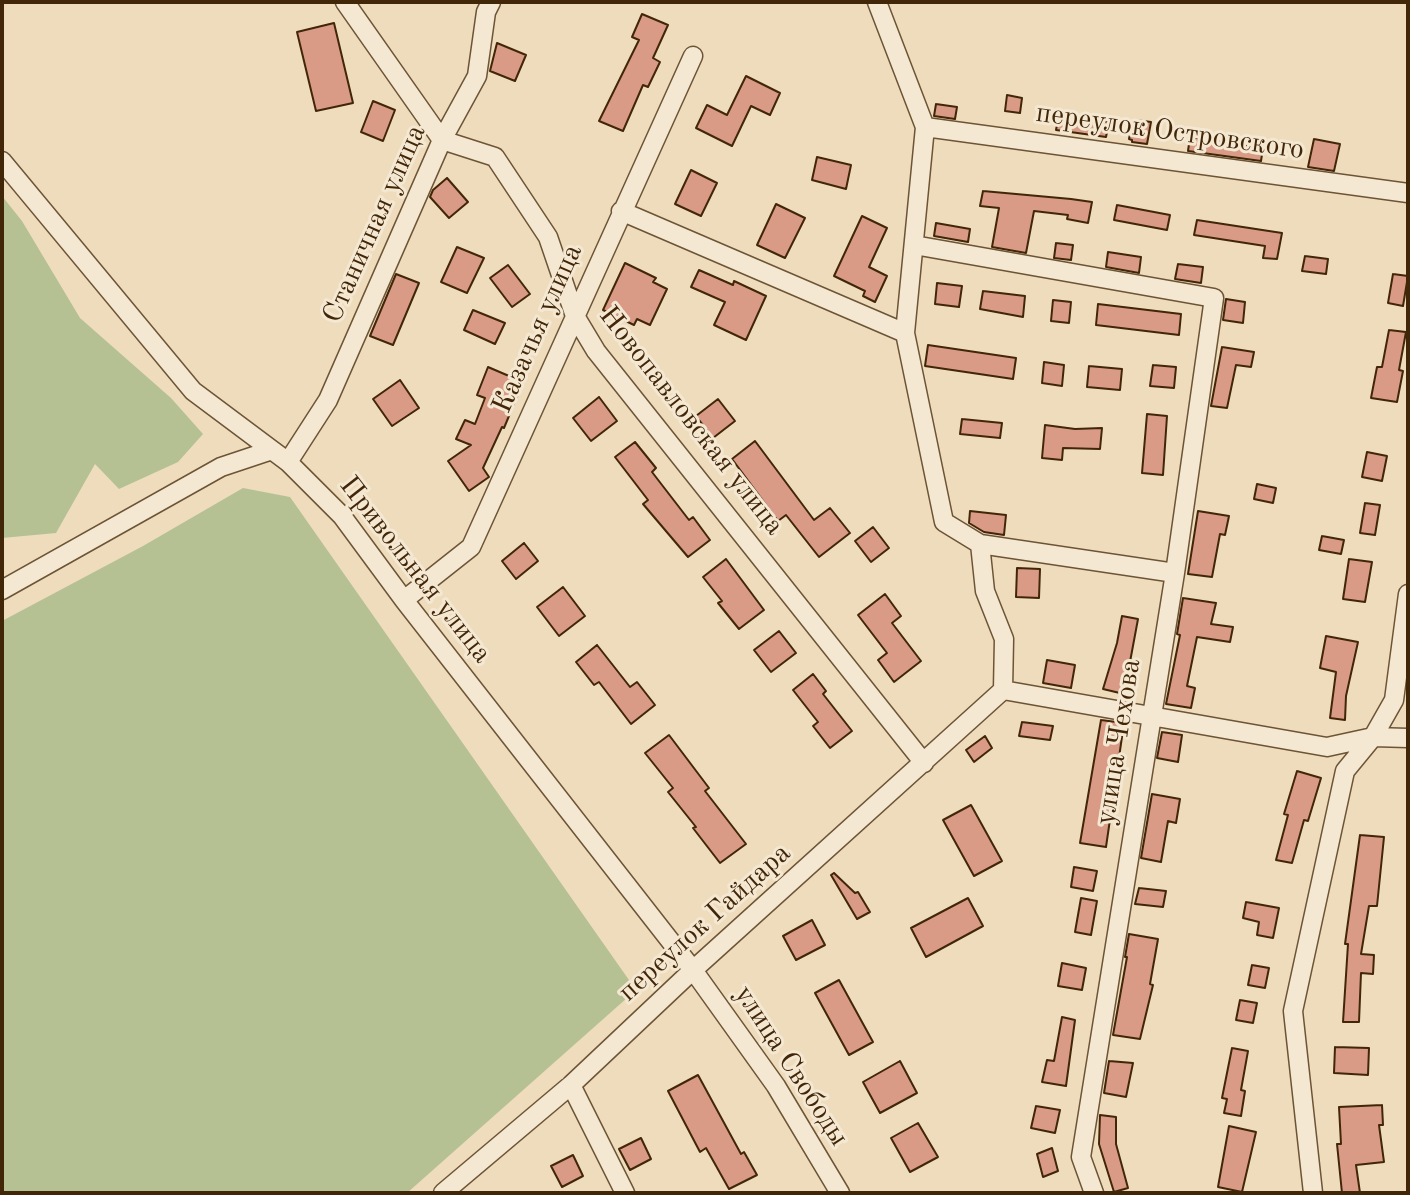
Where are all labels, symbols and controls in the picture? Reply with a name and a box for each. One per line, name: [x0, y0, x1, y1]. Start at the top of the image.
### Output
street label: переулок Островского: [1034, 97, 1306, 167]
street label: Станичная улица: [316, 120, 434, 328]
street label: Казачья улица: [486, 239, 590, 419]
street label: Новопавловская улица: [591, 300, 791, 542]
street label: Привольная улица: [332, 470, 498, 670]
street label: улица Чехова: [1089, 656, 1149, 828]
street label: переулок Гайдара: [612, 837, 798, 1009]
street label: улица Свободы: [727, 979, 855, 1153]

